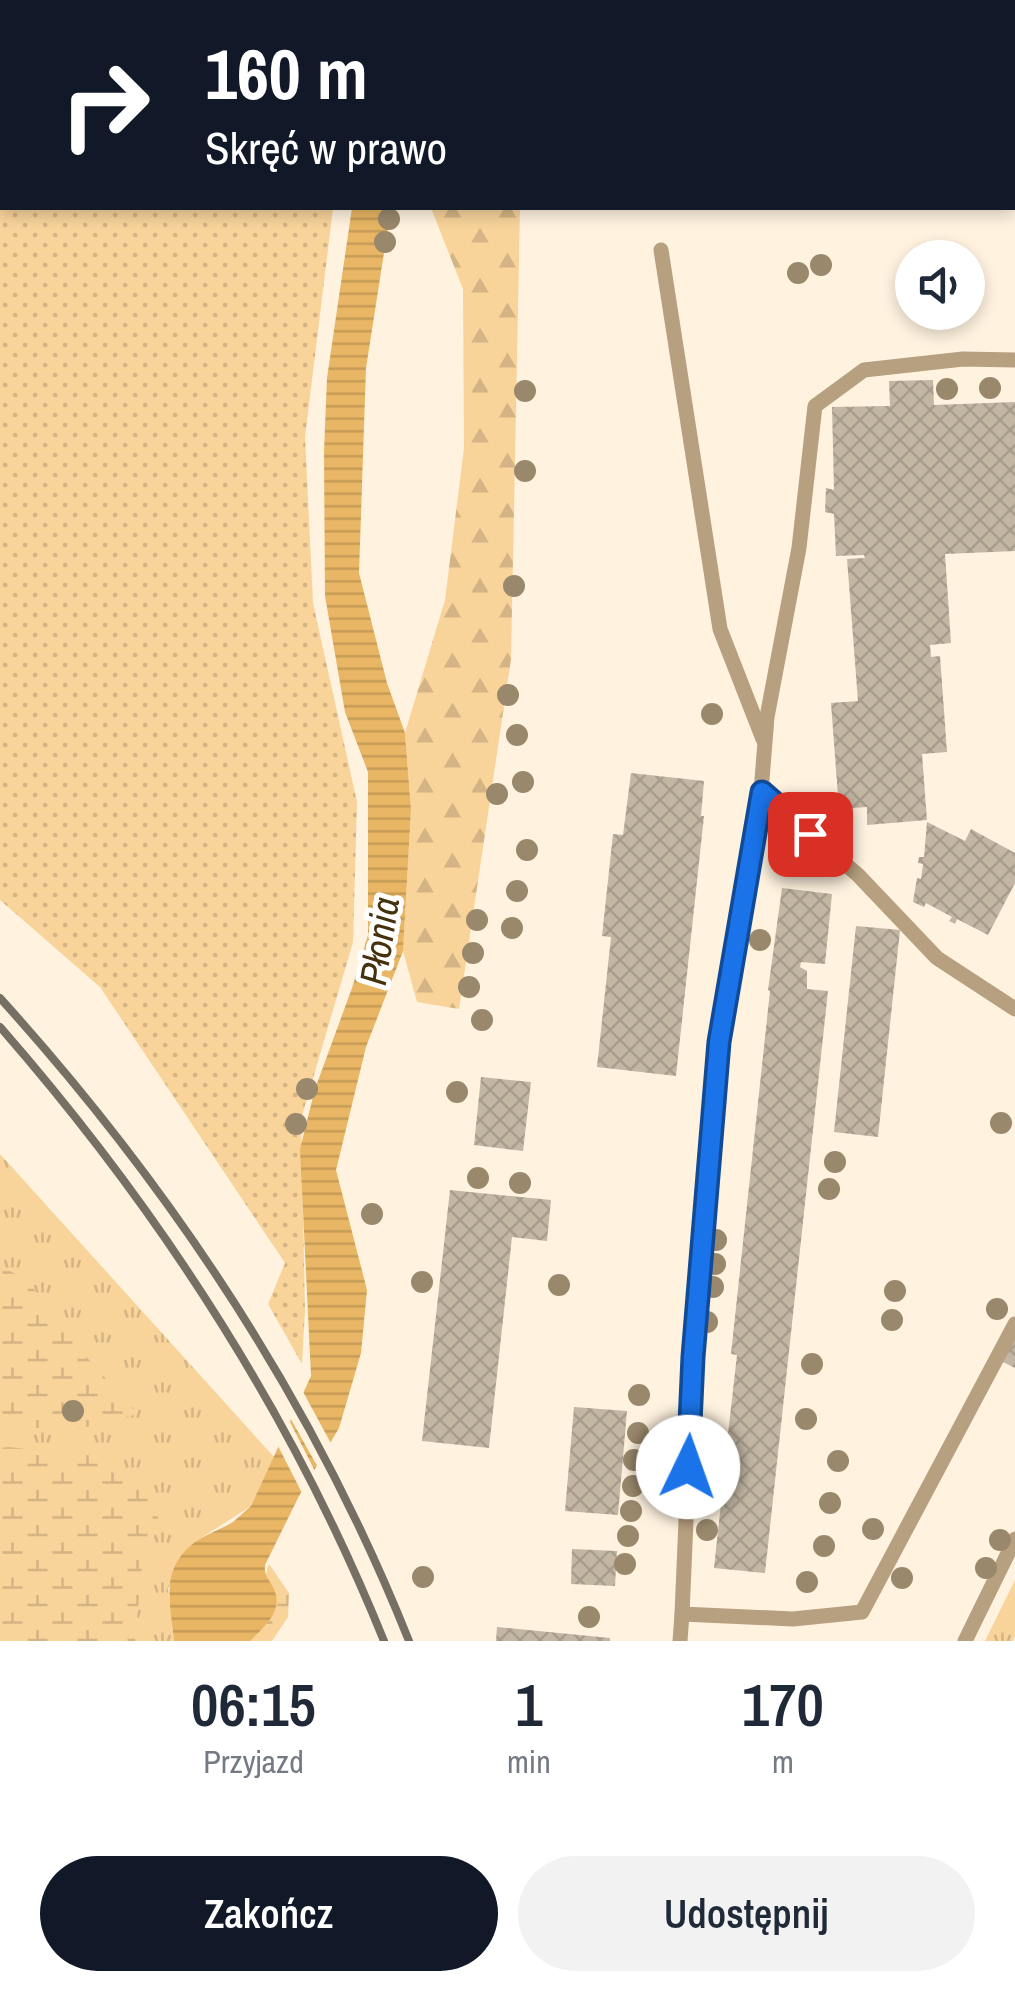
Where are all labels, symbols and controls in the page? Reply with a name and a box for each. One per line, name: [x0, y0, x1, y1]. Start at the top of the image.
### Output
text: 160 m: [205, 27, 368, 121]
icon: right: [40, 40, 170, 170]
text: Skręć w prawo: [205, 117, 447, 178]
map controls: [895, 240, 985, 330]
button: sound: [895, 240, 985, 330]
pin: [768, 792, 853, 877]
icon: arrive: [783, 807, 838, 862]
water label: Płonia: [347, 893, 411, 989]
position arrow: [636, 1415, 740, 1519]
text: 06:15: [191, 1664, 316, 1745]
text: 1: [515, 1664, 543, 1745]
text: 170: [742, 1664, 824, 1745]
text: Przyjazd: [203, 1740, 304, 1783]
text: min: [507, 1740, 551, 1783]
text: m: [772, 1740, 794, 1783]
button: Zakończ: [40, 1856, 498, 1971]
button: Udostępnij: [518, 1856, 975, 1971]

